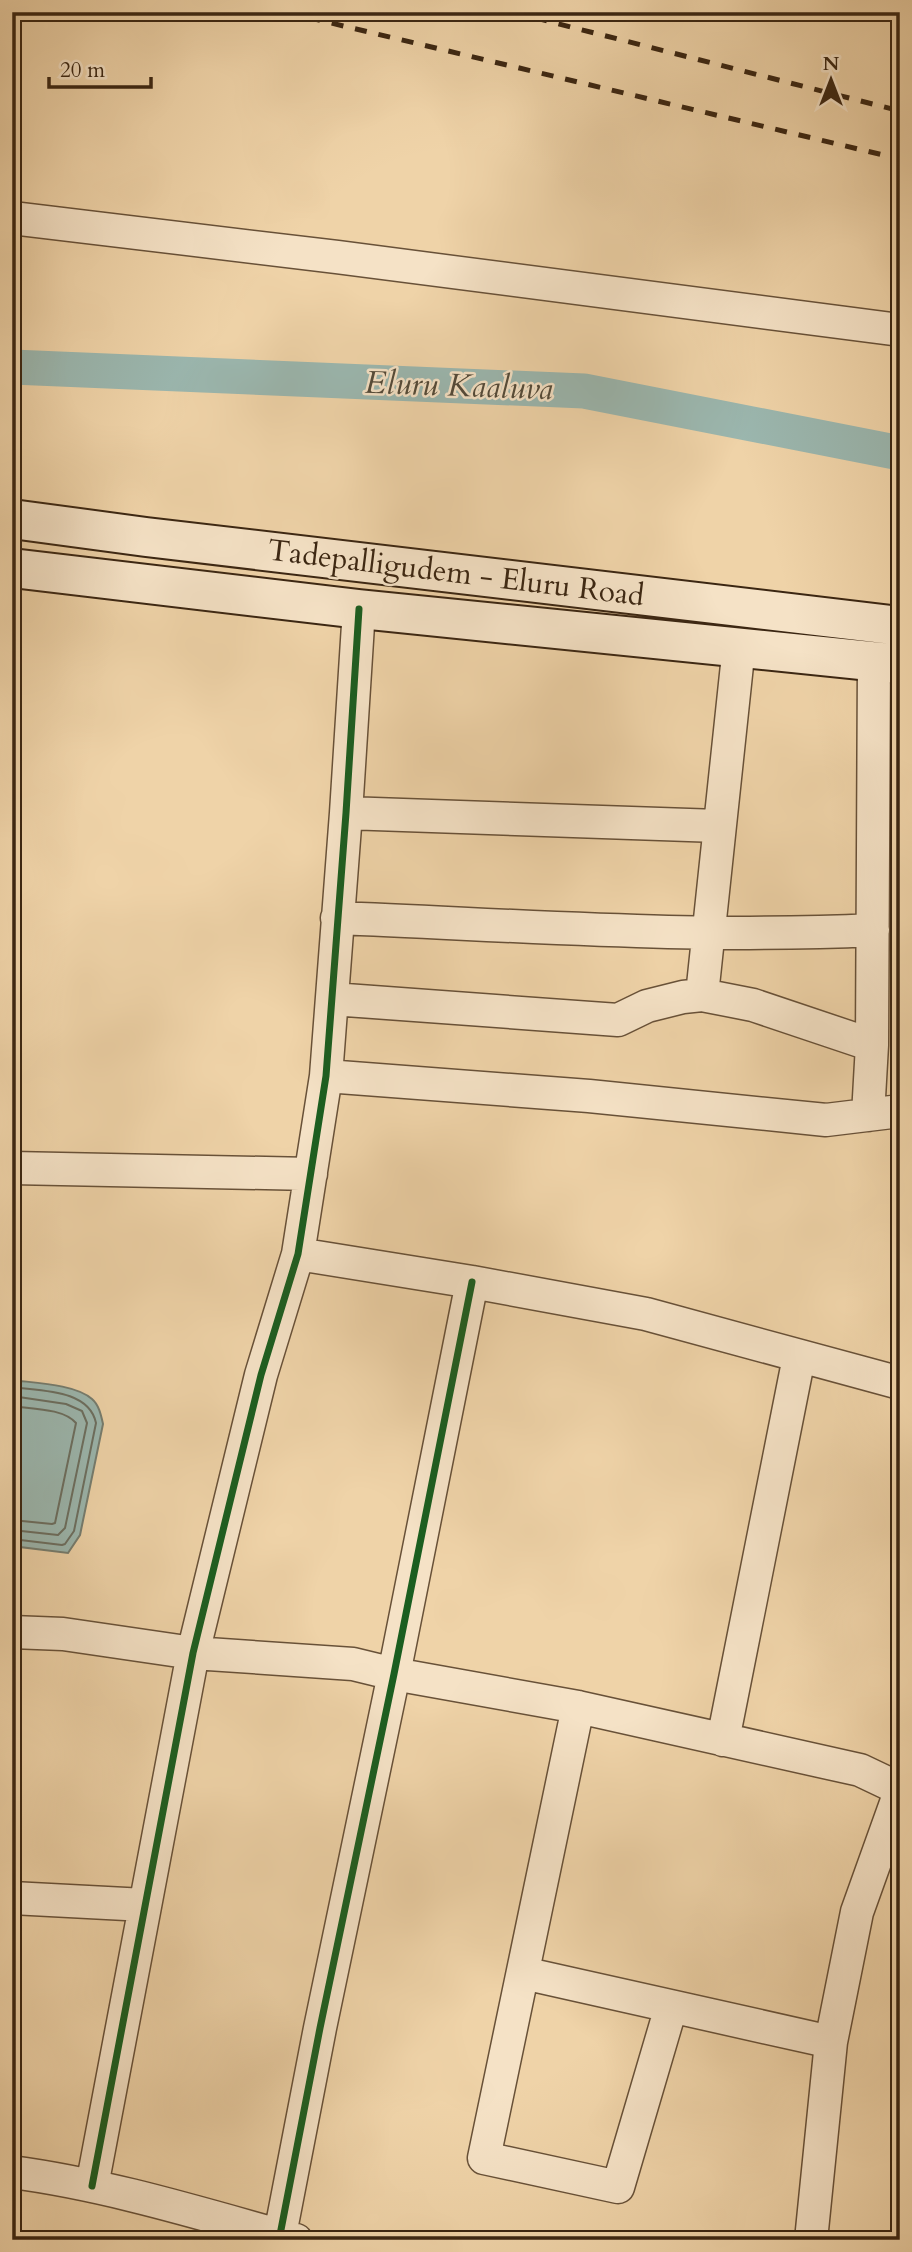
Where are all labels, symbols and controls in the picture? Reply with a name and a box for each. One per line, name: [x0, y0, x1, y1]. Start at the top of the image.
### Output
scale bar: [49, 46, 150, 90]
north arrow: [796, 46, 866, 116]
text: N: [823, 51, 840, 77]
text: 20 m: [60, 56, 105, 85]
water label: Eluru Kaaluva: [364, 361, 554, 411]
street label: Tadepalligudem - Eluru Road: [265, 530, 647, 616]

